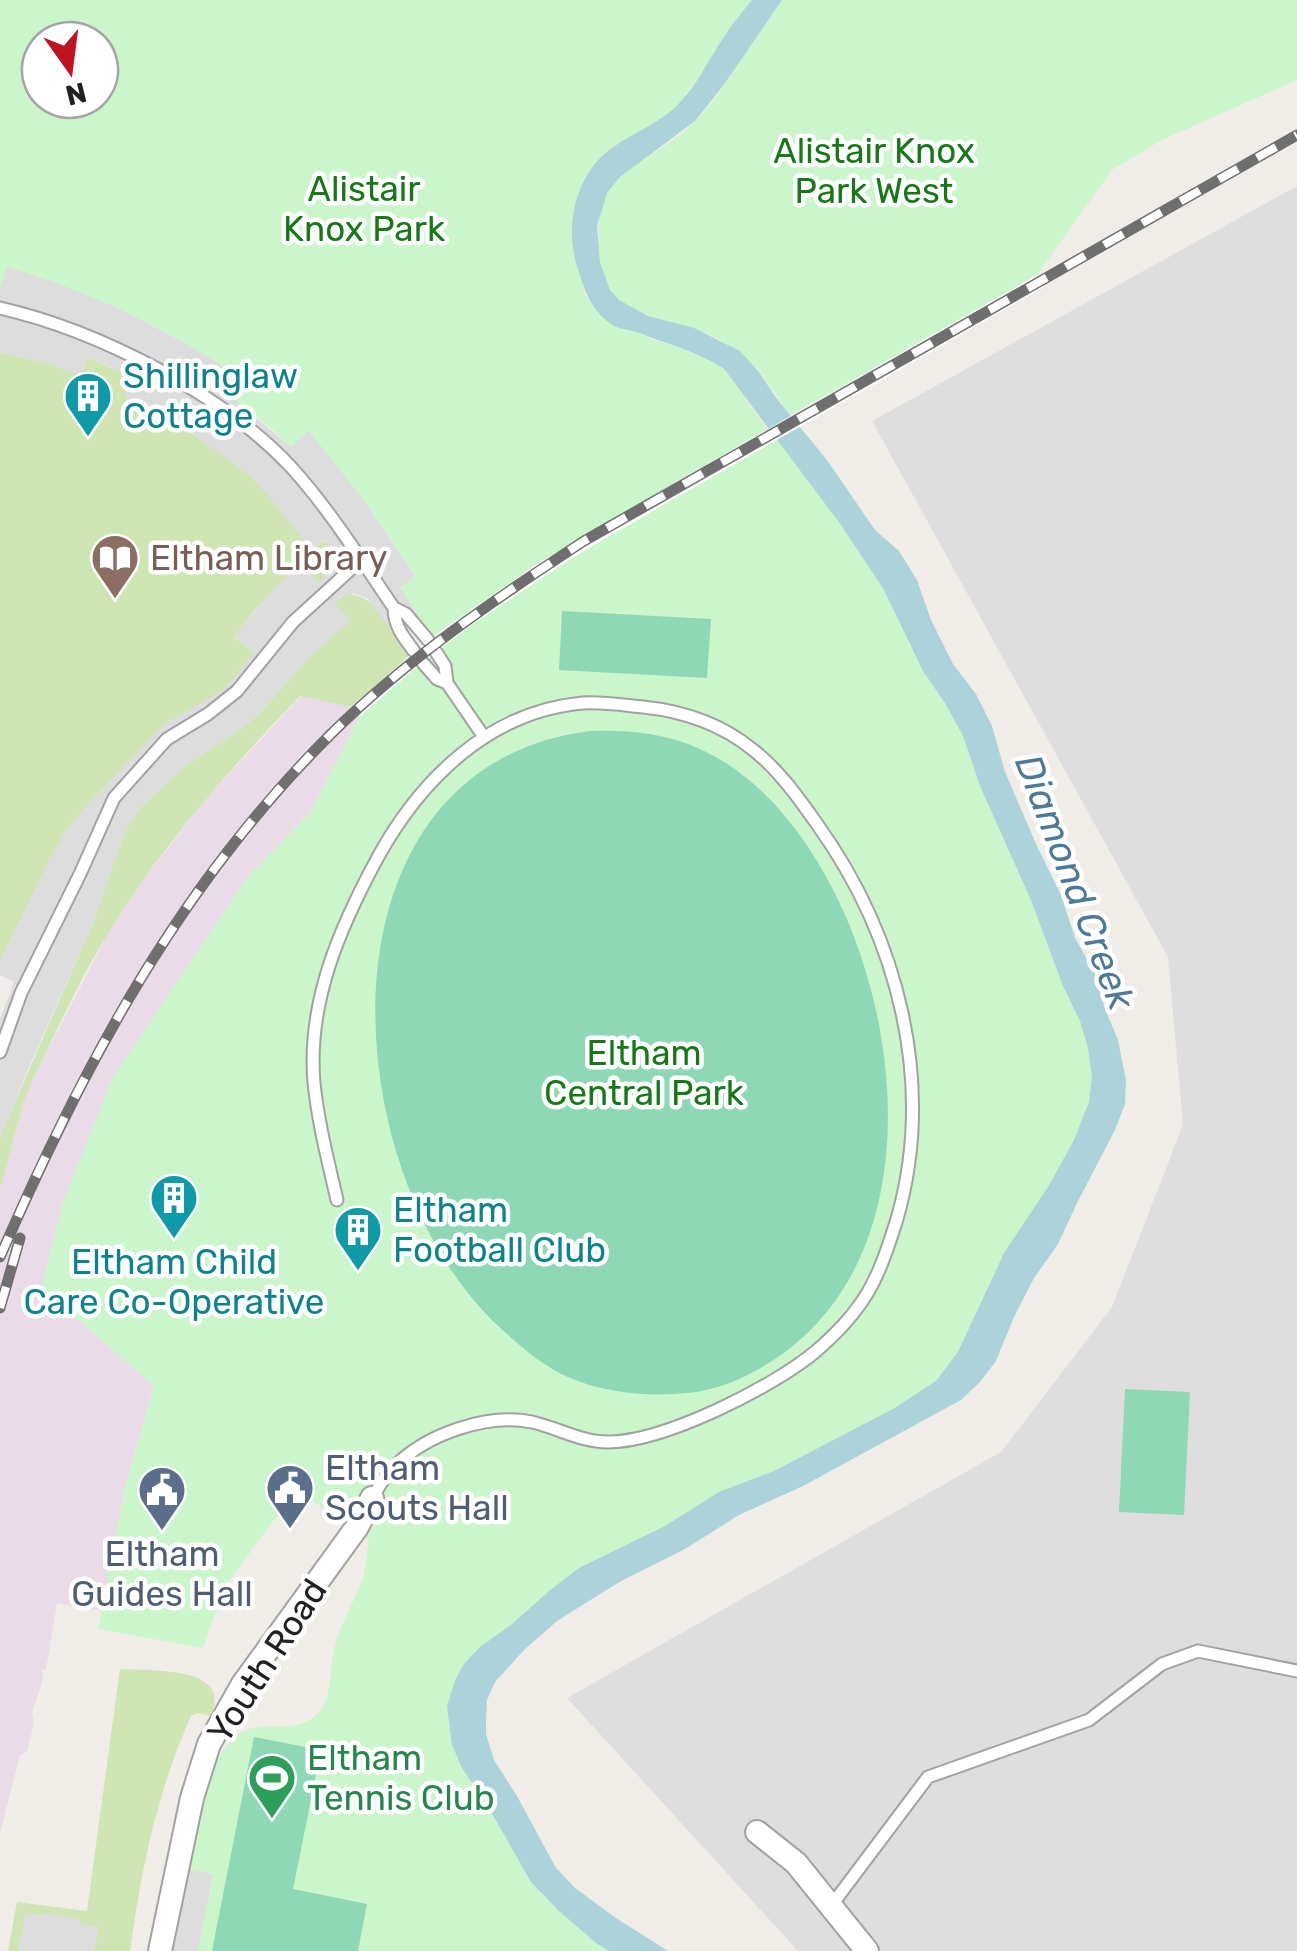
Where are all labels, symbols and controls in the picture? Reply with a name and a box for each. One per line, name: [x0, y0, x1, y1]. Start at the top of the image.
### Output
north arrow: [20, 20, 120, 120]
text: N: [62, 75, 90, 112]
park label: Alistair Knox Park West: [773, 130, 975, 212]
park label: Alistair Knox Park: [283, 168, 445, 250]
place label: Shillinglaw Cottage: [123, 355, 298, 437]
building icon: Shillinglaw Cottage: [62, 370, 114, 438]
library icon: Eltham Library: [89, 532, 141, 600]
place label: Eltham Library: [150, 537, 388, 579]
water label: Diamond Creek: [1005, 748, 1145, 1017]
park label: Eltham Central Park: [544, 1032, 744, 1114]
building icon: Eltham Child Care Co-Operative: [148, 1172, 200, 1240]
place label: Eltham Football Club: [393, 1189, 606, 1271]
building icon: Eltham Football Club: [332, 1204, 384, 1272]
place label: Eltham Child Care Co-Operative: [24, 1241, 324, 1323]
place label: Eltham Scouts Hall: [325, 1447, 509, 1529]
public building icon: Eltham Scouts Hall: [264, 1462, 316, 1530]
public building icon: Eltham Guides Hall: [136, 1464, 188, 1532]
place label: Eltham Guides Hall: [71, 1533, 253, 1615]
street label: Youth Road: [198, 1571, 336, 1751]
place label: Eltham Tennis Club: [307, 1737, 495, 1819]
sports icon: Eltham Tennis Club: [246, 1752, 298, 1820]

